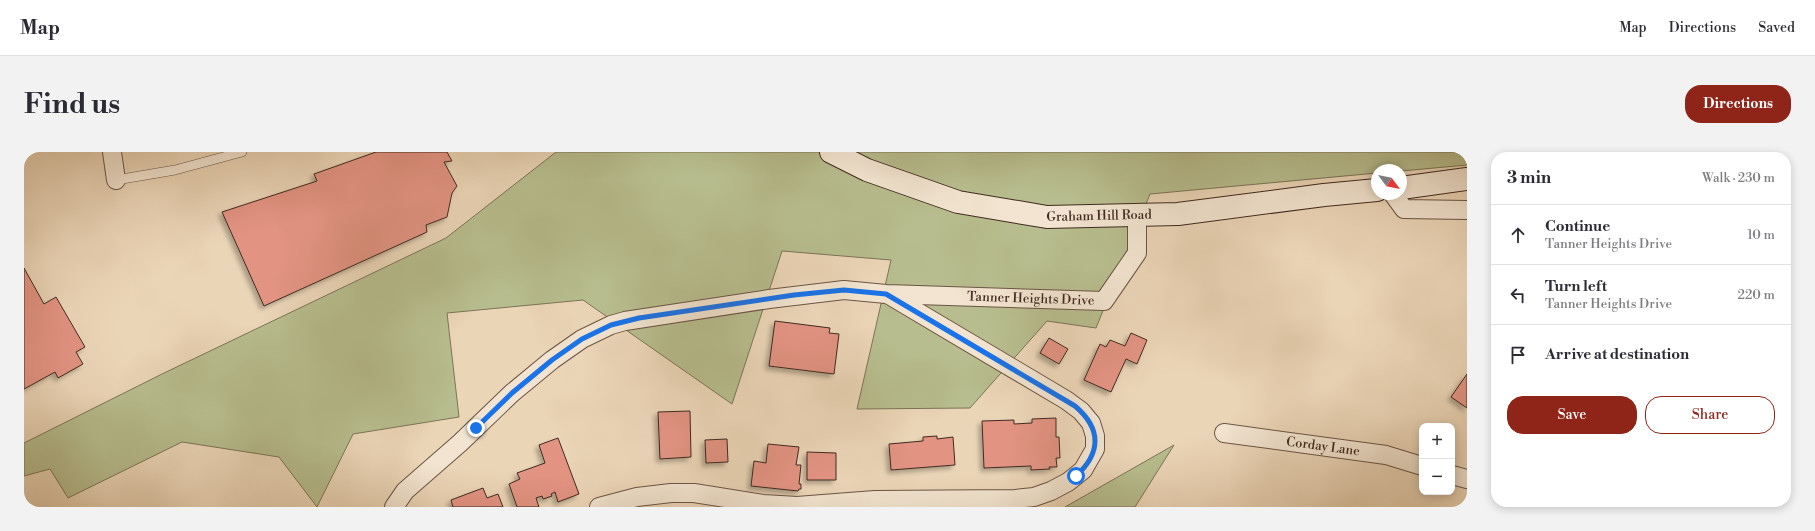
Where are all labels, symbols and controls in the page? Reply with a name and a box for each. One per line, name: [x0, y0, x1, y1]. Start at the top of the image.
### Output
text: Map: [20, 16, 60, 40]
text: Map: [1619, 19, 1647, 37]
text: Directions: [1669, 19, 1736, 37]
text: Saved: [1758, 19, 1795, 37]
button: Directions: [1685, 85, 1791, 123]
text: Find us: [24, 87, 120, 122]
north arrow: [1371, 164, 1407, 200]
text: 3 min: [1507, 167, 1551, 189]
text: Walk · 230 m: [1702, 170, 1775, 186]
street label: Graham Hill Road: [1046, 207, 1153, 225]
text: Continue: [1545, 217, 1610, 236]
icon: ahead: [1507, 224, 1529, 246]
text: 10 m: [1747, 227, 1775, 243]
text: Tanner Heights Drive: [1545, 236, 1672, 252]
text: Turn left: [1545, 277, 1607, 296]
icon: left: [1507, 284, 1529, 306]
text: 220 m: [1737, 287, 1775, 303]
street label: Tanner Heights Drive: [967, 289, 1095, 309]
text: Tanner Heights Drive: [1545, 296, 1672, 312]
icon: arrive: [1507, 344, 1529, 366]
text: Arrive at destination: [1545, 345, 1689, 364]
button: Save: [1507, 396, 1637, 434]
button: Share: [1645, 396, 1775, 434]
route end: [467, 419, 485, 437]
map controls: [1419, 423, 1455, 495]
button: +: [1419, 423, 1455, 459]
street label: Corday Lane: [1285, 434, 1361, 459]
button: −: [1419, 459, 1455, 495]
route start: [1067, 467, 1085, 485]

